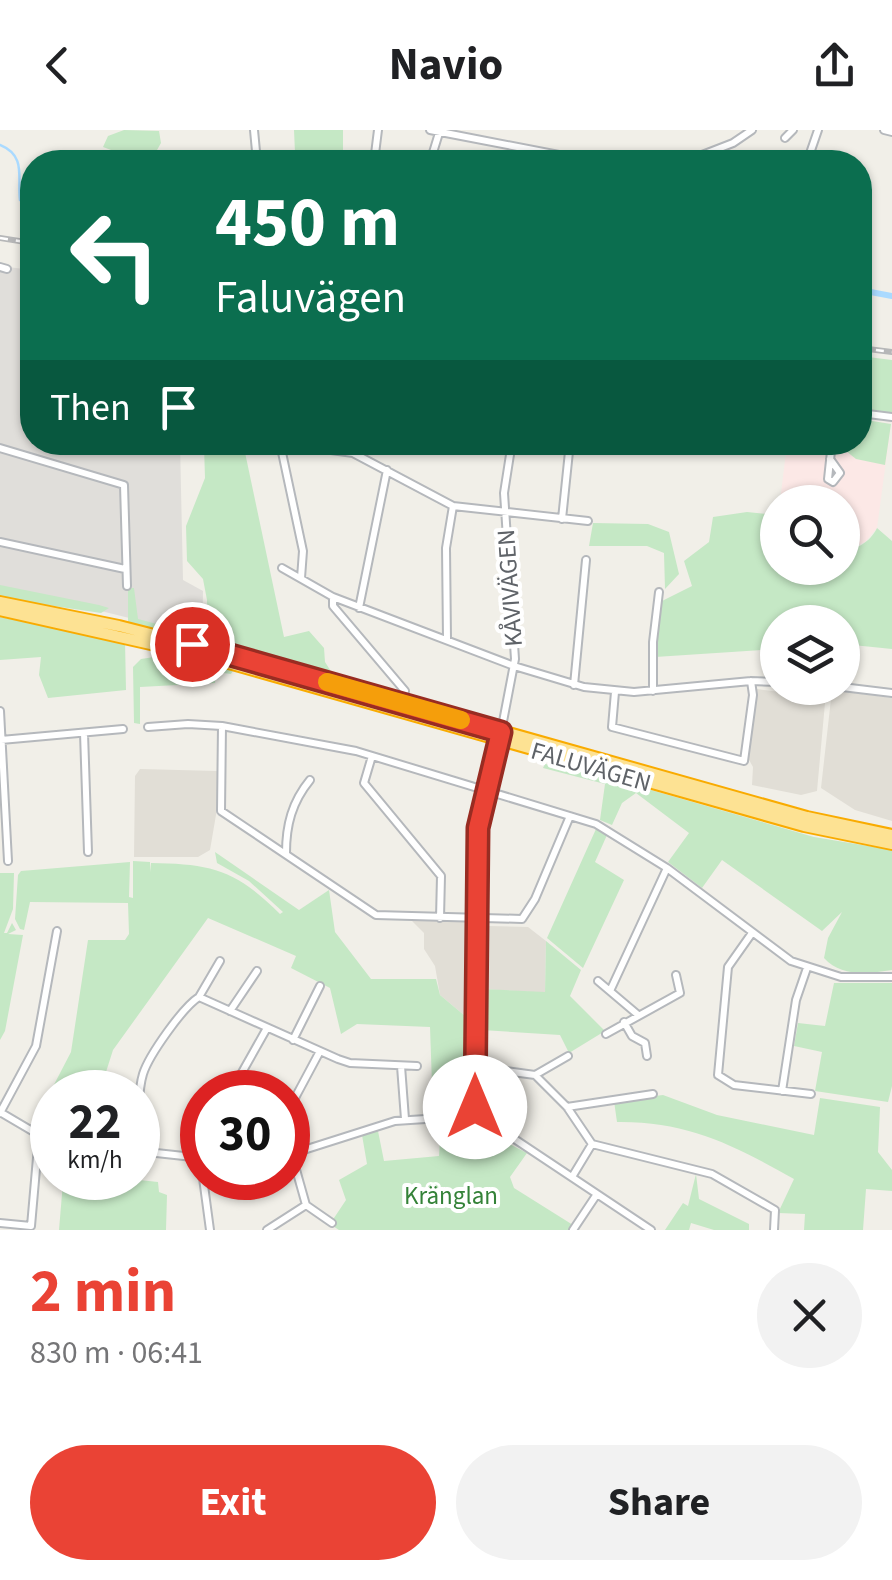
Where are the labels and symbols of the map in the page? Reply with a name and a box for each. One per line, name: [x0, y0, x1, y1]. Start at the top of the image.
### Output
street label: KÅVIVÄGEN: [488, 528, 532, 648]
pin: [150, 602, 235, 687]
street label: FALUVÄGEN: [527, 733, 655, 801]
position arrow: [423, 1055, 527, 1159]
speed limit sign: 30: [180, 1070, 310, 1200]
park label: Kränglan: [404, 1178, 498, 1214]

